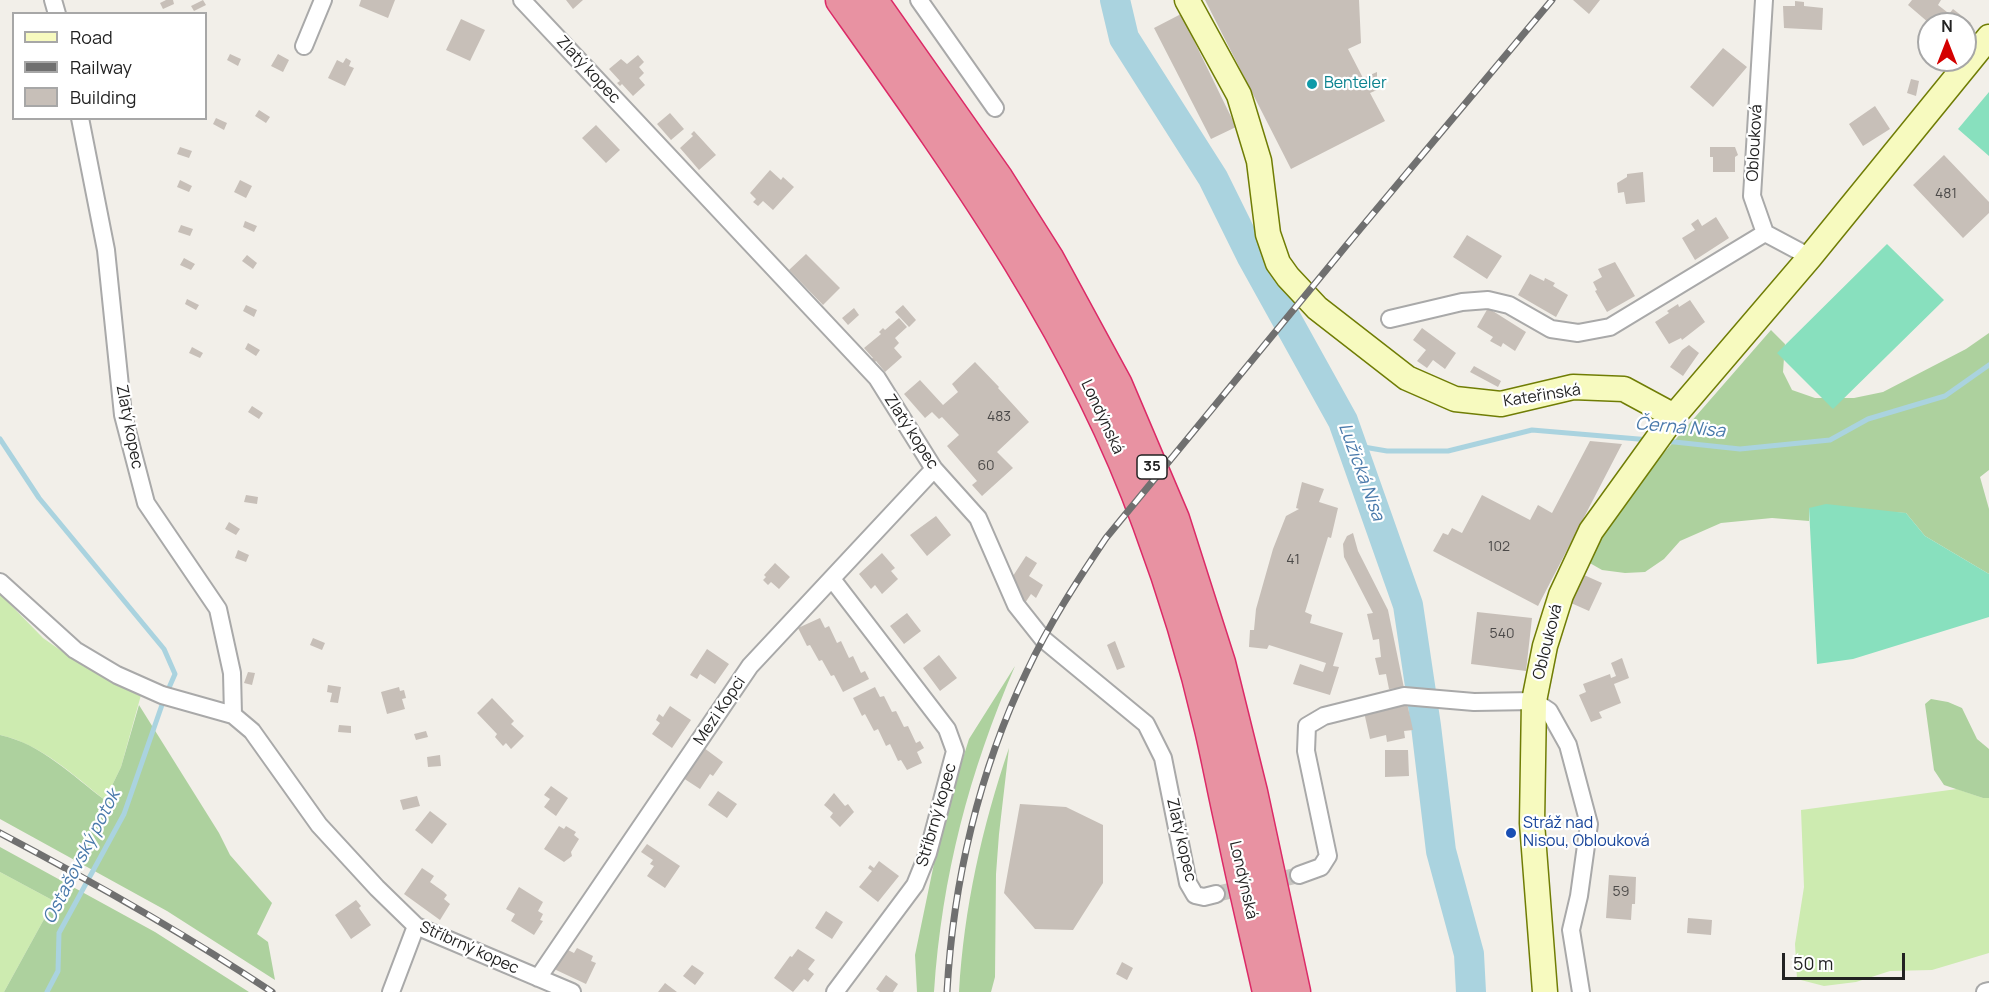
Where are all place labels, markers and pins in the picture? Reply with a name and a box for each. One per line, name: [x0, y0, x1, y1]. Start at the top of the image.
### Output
place label: Benteler: [1324, 74, 1387, 94]
marker: Benteler: [1305, 77, 1319, 91]
place label: Stráž nad Nisou, Oblouková: [1523, 814, 1650, 852]
marker: Stráž nad Nisou, Oblouková: [1504, 826, 1518, 840]

